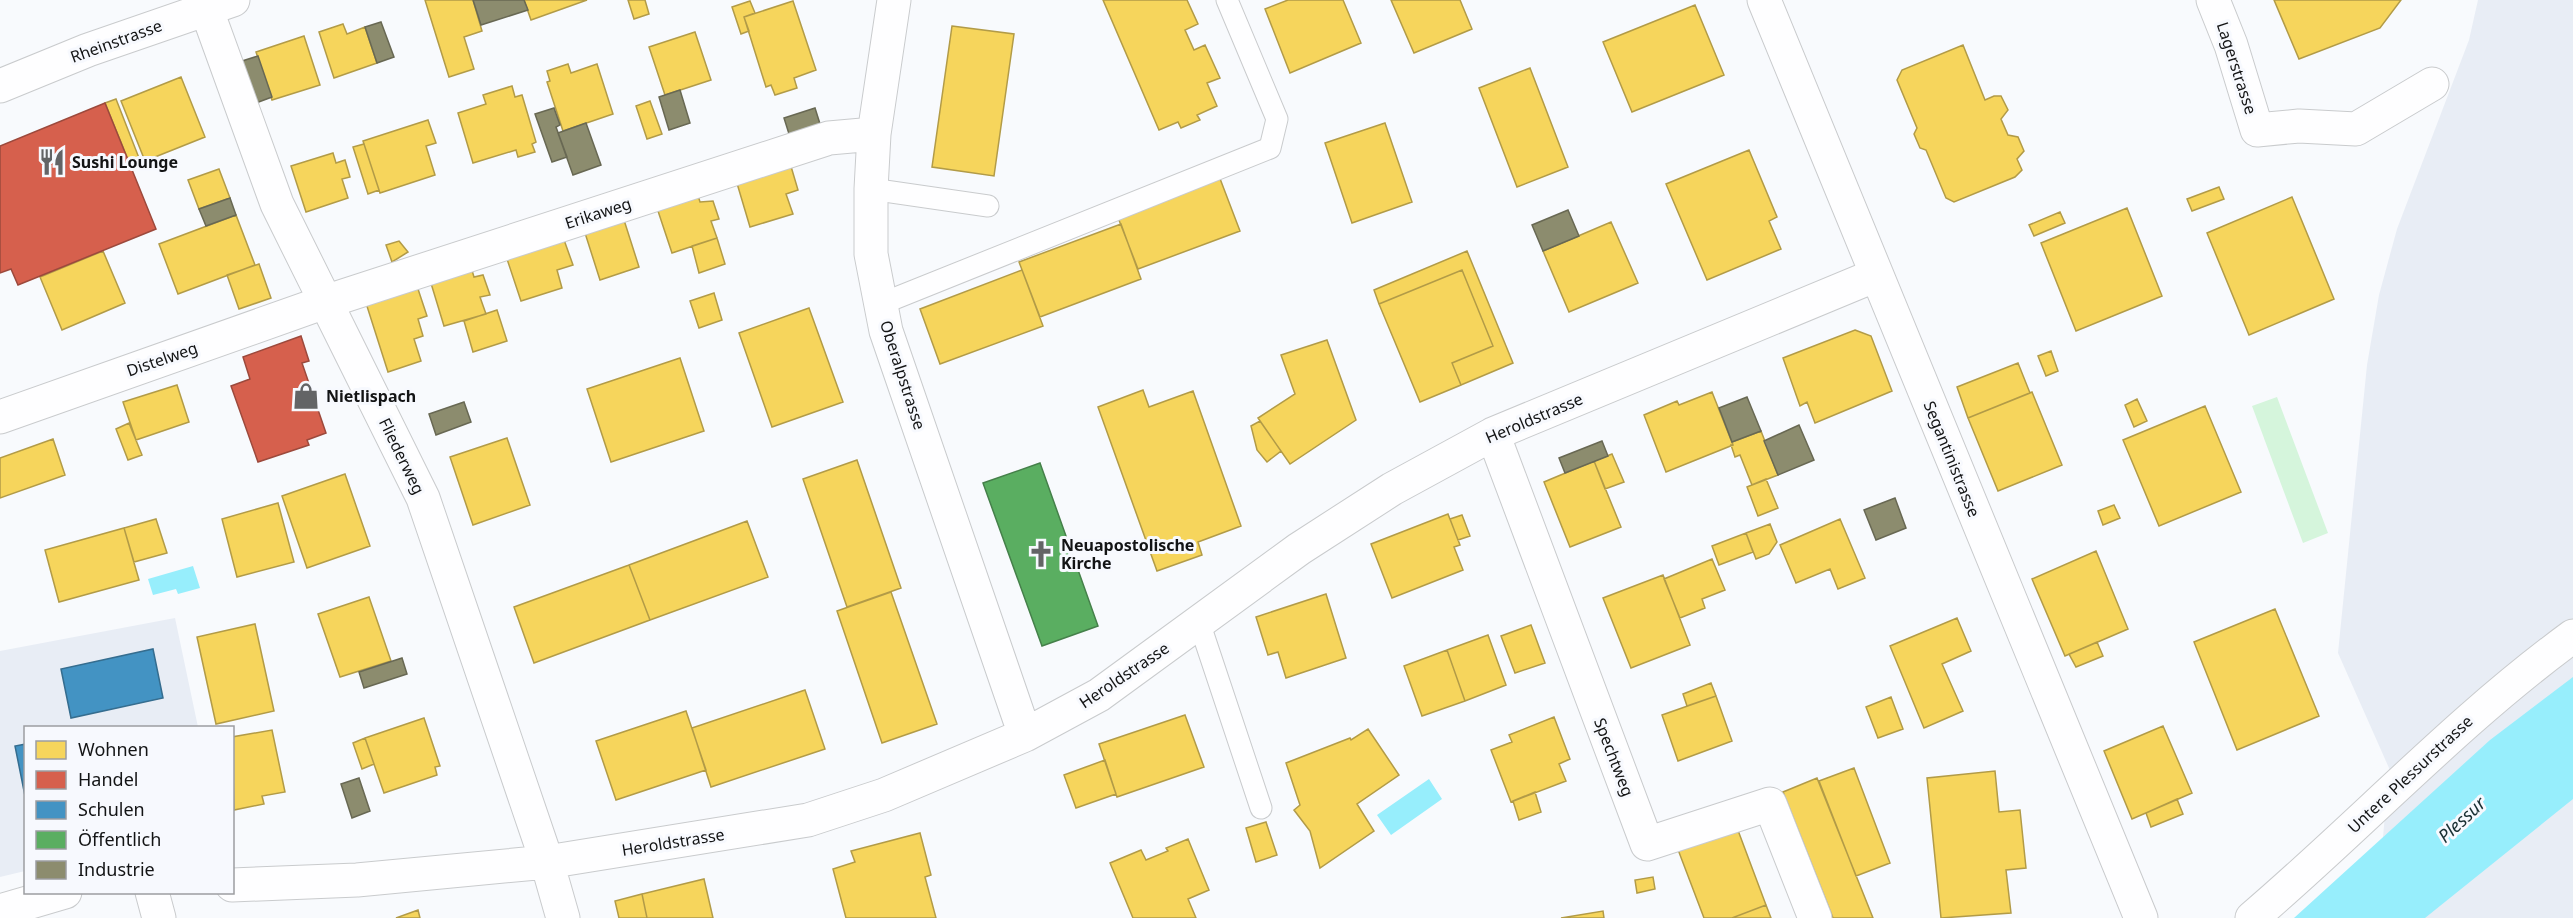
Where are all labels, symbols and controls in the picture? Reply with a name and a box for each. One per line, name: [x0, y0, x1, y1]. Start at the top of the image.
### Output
street label: Rheinstrasse: [67, 14, 165, 68]
street label: Lagerstrasse: [2212, 19, 2262, 117]
restaurant icon: Sushi Lounge: [37, 147, 67, 177]
place label: Sushi Lounge: [72, 151, 178, 173]
street label: Erikaweg: [562, 192, 634, 234]
street label: Oberalpstrasse: [875, 318, 931, 432]
street label: Distelweg: [124, 337, 200, 381]
shop icon: Nietlispach: [291, 381, 321, 411]
place label: Nietlispach: [326, 385, 416, 407]
street label: Heroldstrasse: [1482, 388, 1586, 448]
street label: Segantinistrasse: [1919, 398, 1985, 520]
street label: Fliederweg: [374, 414, 430, 498]
place label: Neuapostolische Kirche: [1061, 534, 1194, 574]
church icon: Neuapostolische Kirche: [1026, 539, 1056, 569]
street label: Heroldstrasse: [1075, 637, 1173, 713]
street label: Untere Plessurstrasse: [2344, 711, 2476, 837]
street label: Spechtweg: [1589, 715, 1639, 799]
legend: [24, 726, 234, 894]
text: Wohnen: [78, 737, 149, 761]
text: Handel: [78, 767, 138, 791]
water label: Plessur: [2434, 793, 2490, 847]
text: Schulen: [78, 797, 145, 821]
street label: Heroldstrasse: [620, 823, 726, 861]
text: Öffentlich: [78, 827, 161, 851]
text: Industrie: [78, 857, 155, 881]

